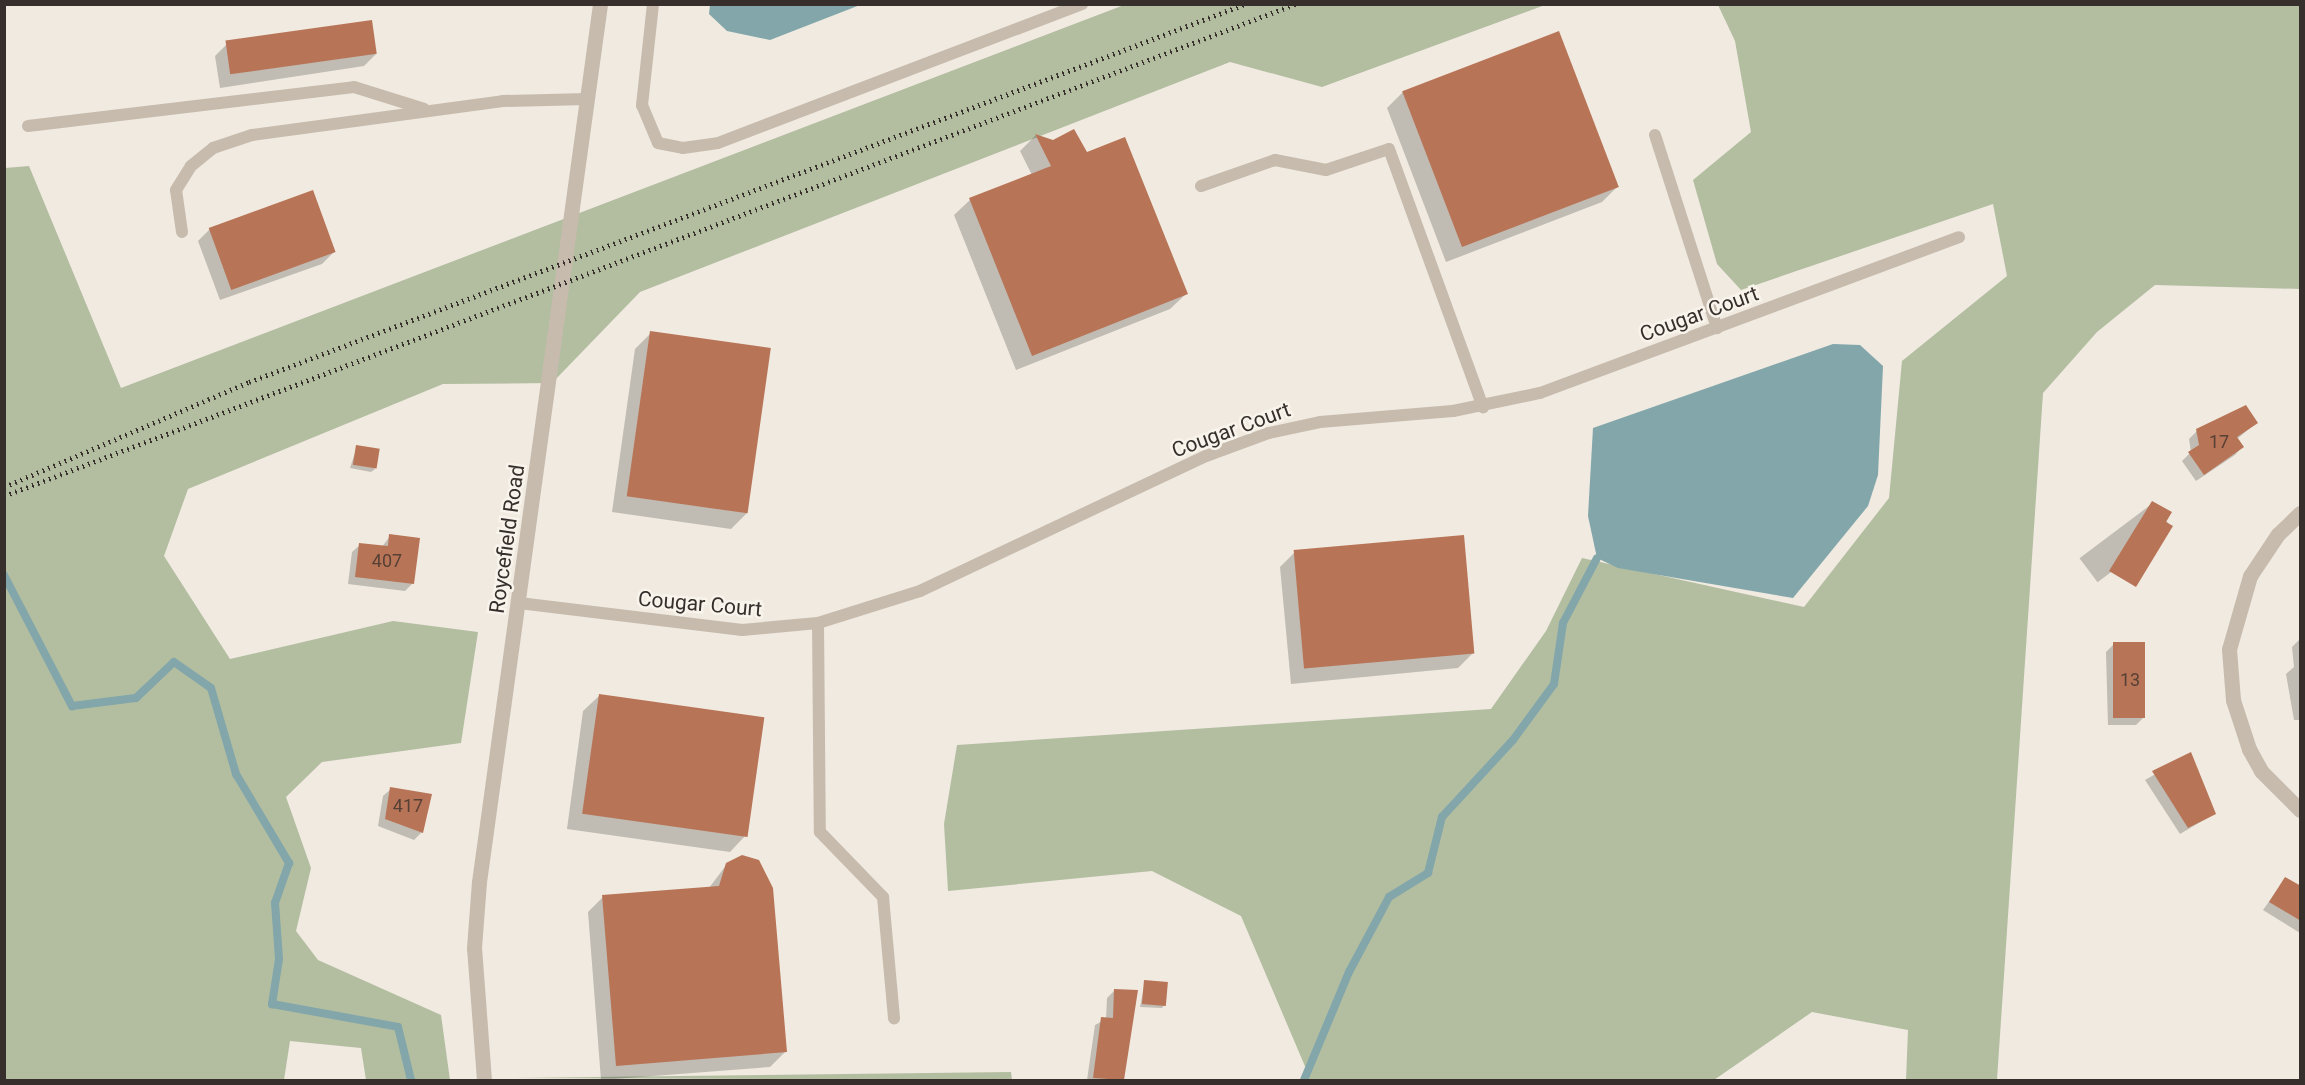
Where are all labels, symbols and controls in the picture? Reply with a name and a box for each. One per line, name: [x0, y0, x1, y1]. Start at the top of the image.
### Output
street label: Cougar Court: [1636, 281, 1762, 347]
street label: Cougar Court: [1168, 397, 1294, 463]
house number: 17: [2209, 431, 2229, 453]
street label: Roycefield Road: [484, 463, 530, 615]
house number: 407: [372, 550, 402, 572]
street label: Cougar Court: [637, 586, 763, 622]
house number: 13: [2120, 669, 2140, 691]
house number: 417: [393, 795, 423, 817]

